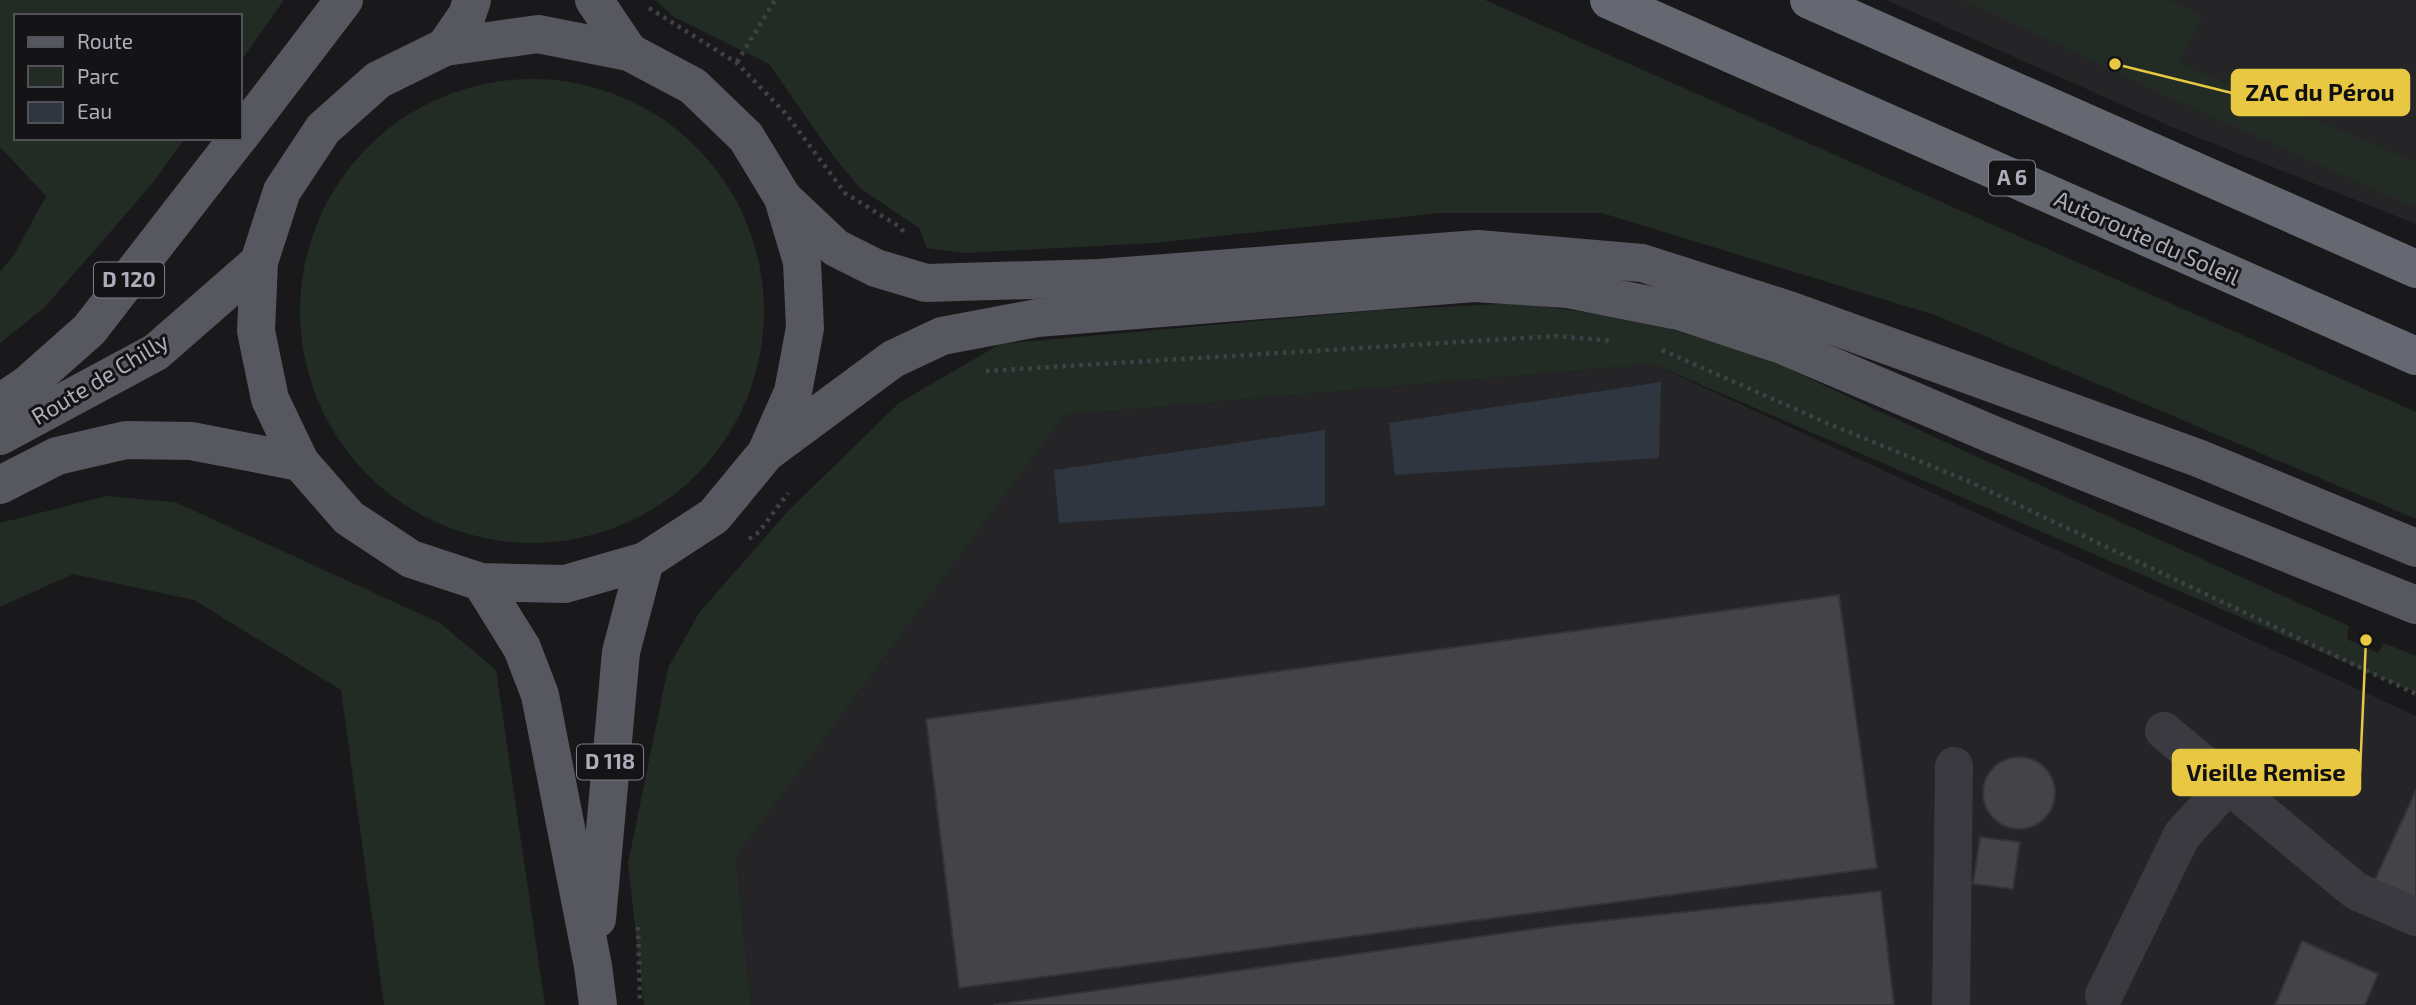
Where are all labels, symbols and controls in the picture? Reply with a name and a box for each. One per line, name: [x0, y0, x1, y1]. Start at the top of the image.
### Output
legend: [14, 14, 242, 140]
text: Route: [77, 28, 133, 53]
text: Parc: [77, 63, 119, 88]
callout: ZAC du Pérou: [2232, 70, 2409, 115]
text: ZAC du Pérou: [2245, 77, 2395, 106]
text: Eau: [77, 98, 112, 123]
road number: A 6: [1989, 160, 2035, 196]
street label: Autoroute du Soleil: [2051, 184, 2244, 291]
road number: D 120: [94, 262, 164, 298]
street label: Route de Chilly: [26, 326, 173, 430]
road number: D 118: [577, 744, 643, 780]
callout: Vieille Remise: [2173, 750, 2360, 795]
text: Vieille Remise: [2186, 757, 2346, 786]

